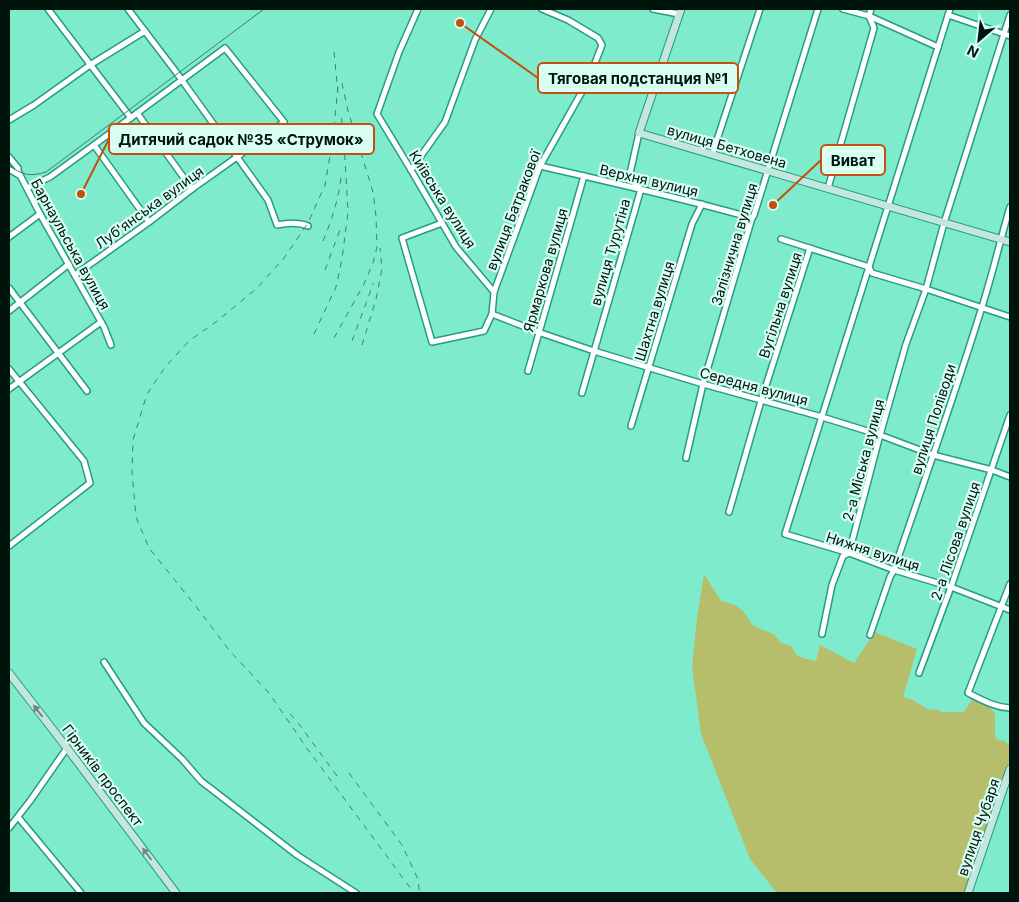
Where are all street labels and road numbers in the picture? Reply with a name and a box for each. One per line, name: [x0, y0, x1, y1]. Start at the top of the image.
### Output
street label: вулиця Бетховена: [665, 121, 789, 171]
street label: Київська вулиця: [406, 147, 480, 251]
street label: вулиця Батракової: [482, 147, 544, 272]
street label: Верхня вулиця: [598, 160, 700, 200]
street label: Луб'янська вулиця: [92, 162, 206, 252]
street label: Барнаульська вулиця: [28, 175, 114, 313]
street label: Залізнична вулиця: [707, 181, 761, 307]
street label: вулиця Турутіна: [587, 197, 633, 307]
street label: Ярмаркова вулиця: [519, 206, 571, 334]
street label: Вугільна вулиця: [755, 250, 805, 360]
street label: Шахтна вулиця: [631, 259, 677, 363]
street label: вулиця Поліводи: [907, 362, 959, 476]
street label: Середня вулиця: [698, 363, 810, 409]
street label: 2-а Міська вулиця: [839, 397, 887, 523]
street label: 2-а Лісова вулиця: [927, 479, 983, 603]
street label: Нижня вулиця: [824, 528, 922, 574]
street label: Гірників проспект: [59, 721, 147, 830]
street label: вулиця Чубаря: [953, 776, 1003, 878]

